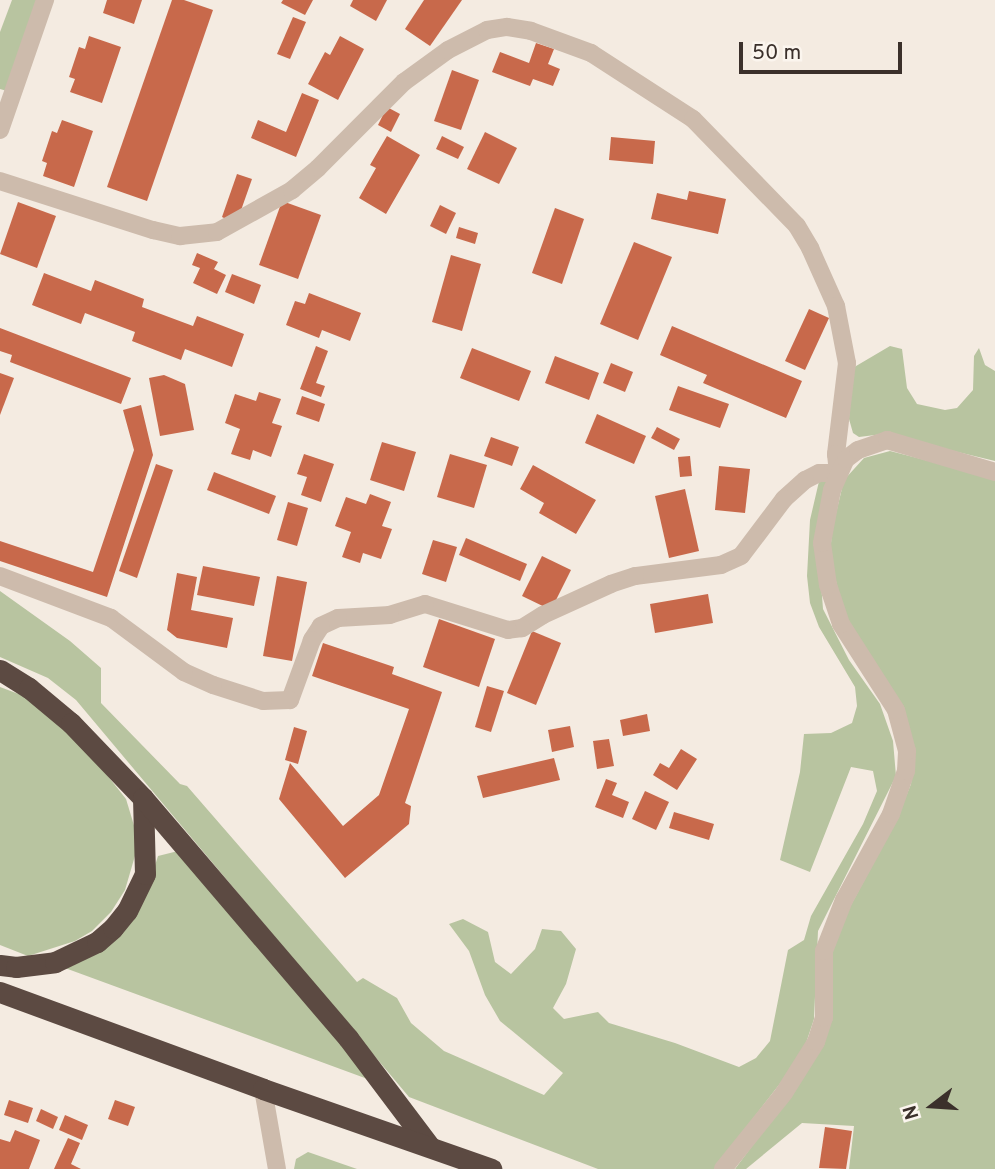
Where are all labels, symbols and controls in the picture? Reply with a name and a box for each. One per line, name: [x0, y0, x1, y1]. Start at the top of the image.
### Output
scale bar: [743, 28, 906, 72]
text: 50 m: [752, 40, 801, 67]
north arrow: [897, 1071, 967, 1141]
text: N: [898, 1102, 925, 1122]

